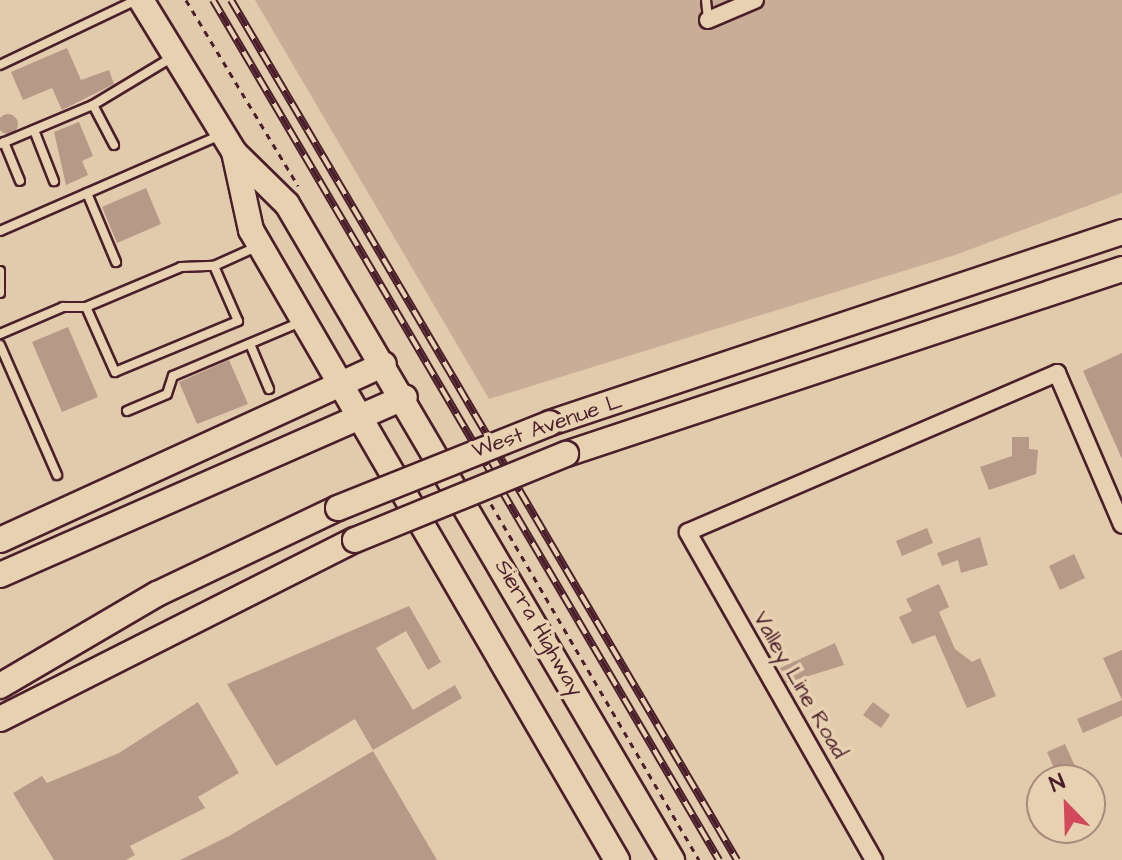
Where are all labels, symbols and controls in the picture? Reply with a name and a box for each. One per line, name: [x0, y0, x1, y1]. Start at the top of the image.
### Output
street label: West Avenue L: [469, 388, 625, 464]
street label: Sierra Highway: [489, 555, 589, 701]
street label: Valley Line Road: [747, 607, 853, 763]
north arrow: [1026, 764, 1106, 844]
text: N: [1045, 766, 1070, 800]

